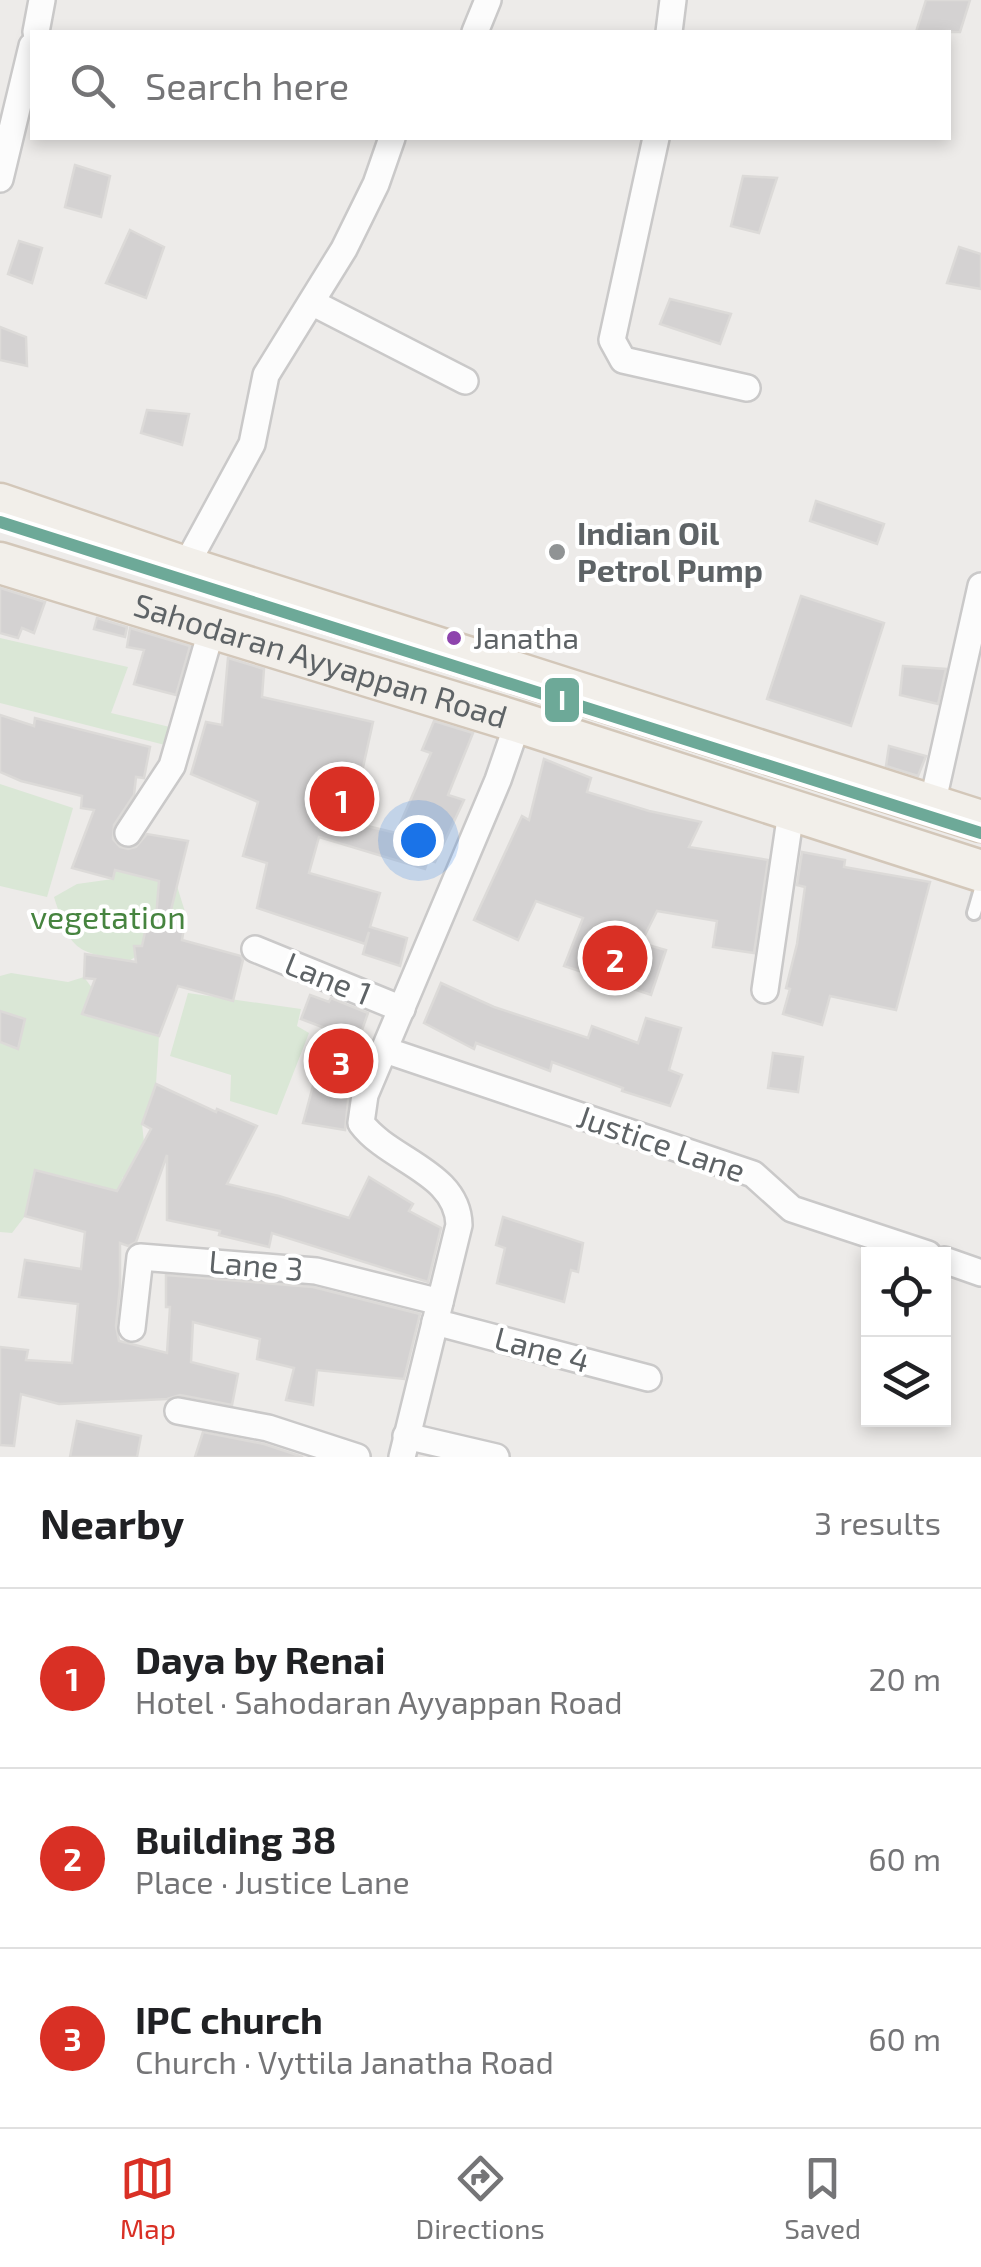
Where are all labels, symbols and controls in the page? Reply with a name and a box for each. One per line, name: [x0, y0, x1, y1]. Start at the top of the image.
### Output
search box: [30, 30, 951, 140]
icon: search: [65, 58, 120, 113]
text: Search here: [145, 62, 349, 108]
place label: Indian Oil Petrol Pump: [577, 513, 763, 588]
marker: Indian Oil Petrol Pump: [546, 541, 568, 563]
street label: Sahodaran Ayyappan Road: [130, 584, 512, 735]
place label: Janatha: [473, 619, 579, 655]
marker: Janatha: [444, 628, 464, 648]
line badge: I: [543, 676, 581, 724]
text: I: [558, 682, 566, 716]
pin: 1: [310, 762, 374, 836]
your location: [393, 815, 444, 866]
park label: vegetation: [30, 897, 186, 935]
pin: 2: [582, 920, 648, 996]
street label: Lane 1: [280, 943, 377, 1012]
pin: 3: [308, 1024, 374, 1098]
street label: Justice Lane: [573, 1096, 751, 1189]
street label: Lane 3: [207, 1241, 305, 1287]
map controls: [861, 1247, 951, 1427]
button: locate: [861, 1247, 951, 1337]
street label: Lane 4: [491, 1317, 594, 1379]
button: layers: [861, 1337, 951, 1427]
text: Nearby: [40, 1497, 184, 1547]
text: 3 results: [814, 1503, 941, 1541]
text: Daya by Renai: [135, 1636, 386, 1682]
text: 1: [66, 1659, 79, 1697]
text: 20 m: [869, 1659, 941, 1697]
text: Hotel · Sahodaran Ayyappan Road: [135, 1682, 623, 1720]
text: Building 38: [135, 1816, 336, 1862]
text: 2: [63, 1839, 82, 1877]
text: 60 m: [868, 1839, 941, 1877]
text: Place · Justice Lane: [135, 1862, 410, 1900]
text: IPC church: [135, 1996, 323, 2042]
text: 3: [63, 2019, 82, 2057]
text: 60 m: [868, 2019, 941, 2057]
text: Church · Vyttila Janatha Road: [135, 2042, 554, 2080]
tab: Map: [120, 2151, 176, 2245]
tab: Directions: [416, 2151, 545, 2245]
tab: Saved: [784, 2151, 861, 2245]

